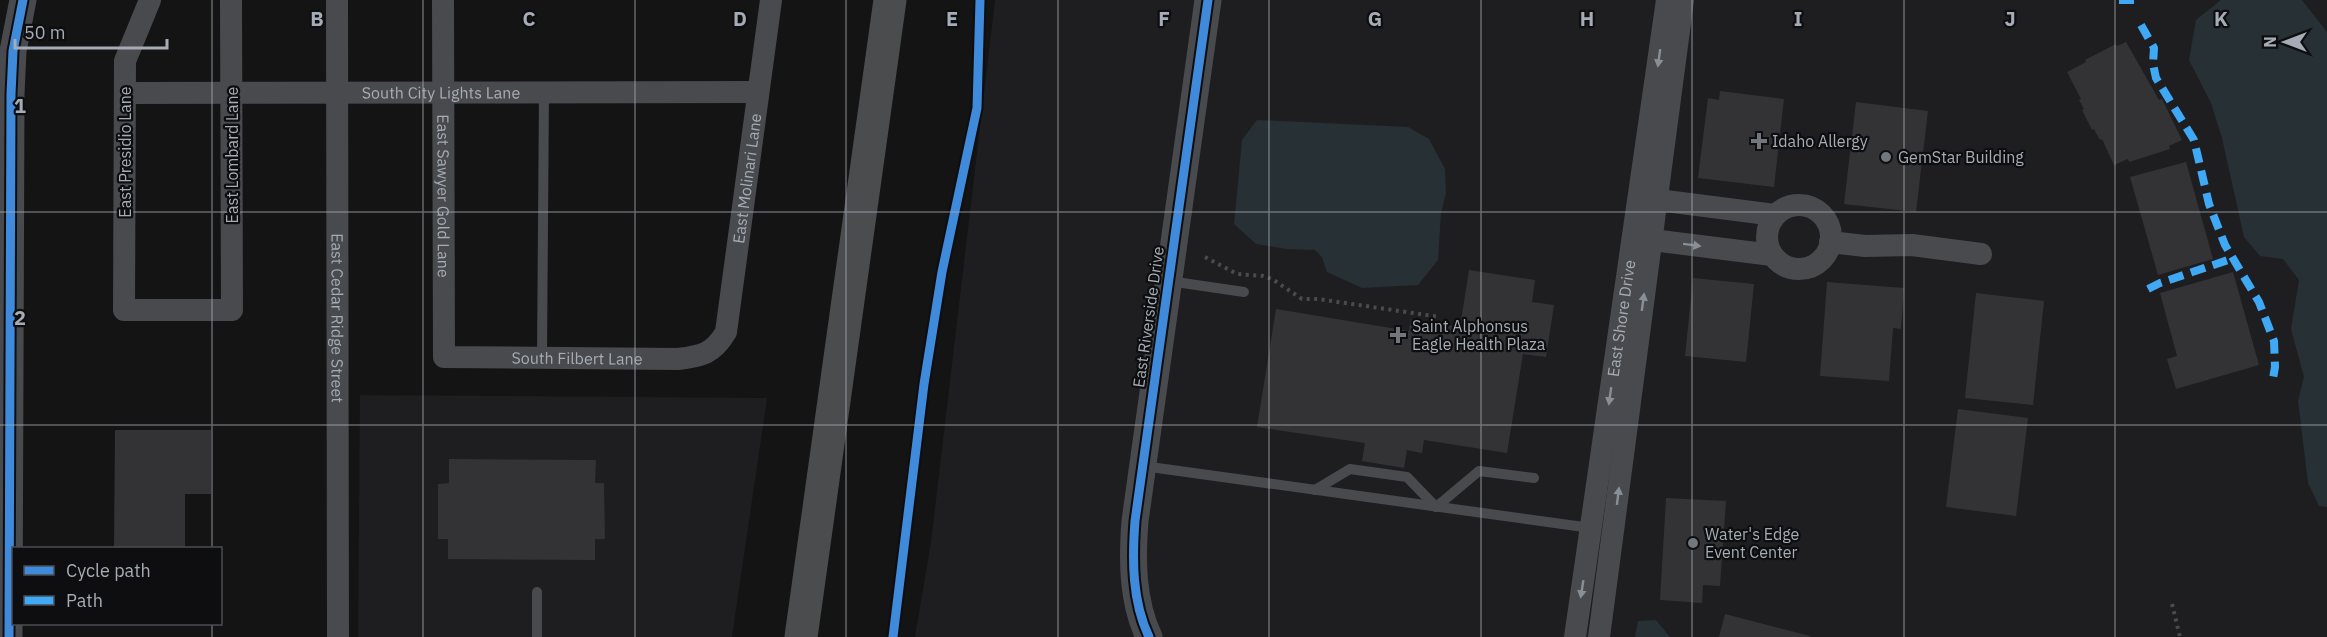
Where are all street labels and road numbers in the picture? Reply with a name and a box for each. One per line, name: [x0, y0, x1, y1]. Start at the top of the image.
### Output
street label: South City Lights Lane: [362, 82, 520, 103]
street label: East Presidio Lane: [115, 86, 135, 218]
street label: East Lombard Lane: [222, 86, 242, 223]
street label: East Molinari Lane: [728, 112, 766, 245]
street label: East Sawyer Gold Lane: [433, 114, 454, 278]
street label: East Cedar Ridge Street: [327, 233, 348, 403]
street label: East Riverside Drive: [1128, 245, 1168, 389]
street label: East Shore Drive: [1603, 258, 1639, 378]
street label: South Filbert Lane: [511, 348, 643, 369]

